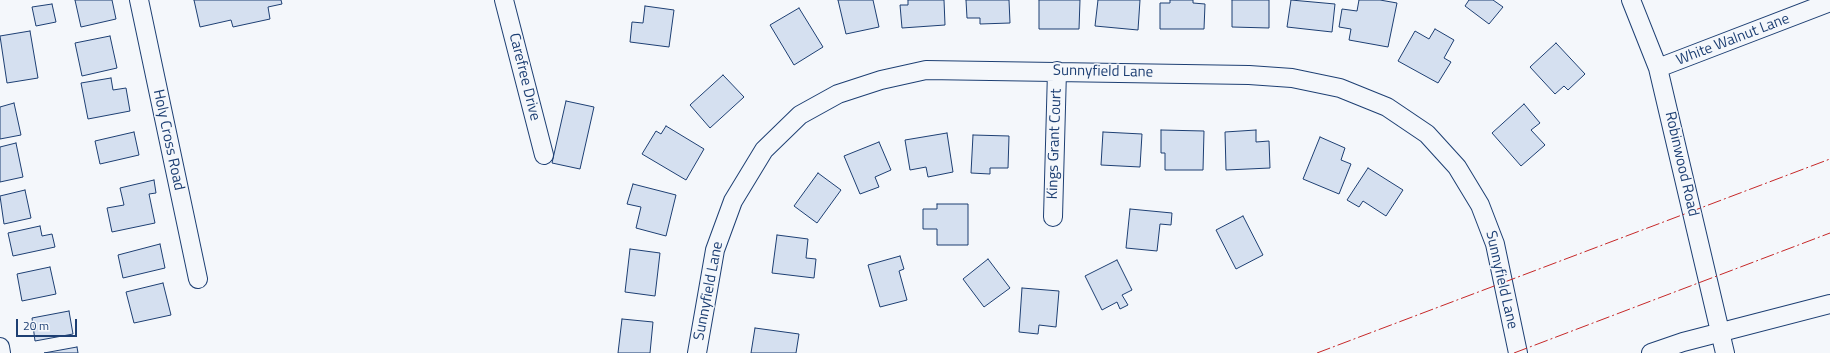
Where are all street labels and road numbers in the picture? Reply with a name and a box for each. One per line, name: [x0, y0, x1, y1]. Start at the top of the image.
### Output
street label: White Walnut Lane: [1674, 10, 1792, 70]
street label: Carefree Drive: [504, 31, 544, 123]
street label: Sunnyfield Lane: [1053, 62, 1153, 82]
street label: Holy Cross Road: [149, 88, 187, 192]
street label: Kings Grant Court: [1044, 88, 1066, 200]
street label: Robinwood Road: [1660, 110, 1702, 218]
street label: Sunnyfield Lane: [1481, 229, 1521, 331]
street label: Sunnyfield Lane: [691, 240, 727, 342]

